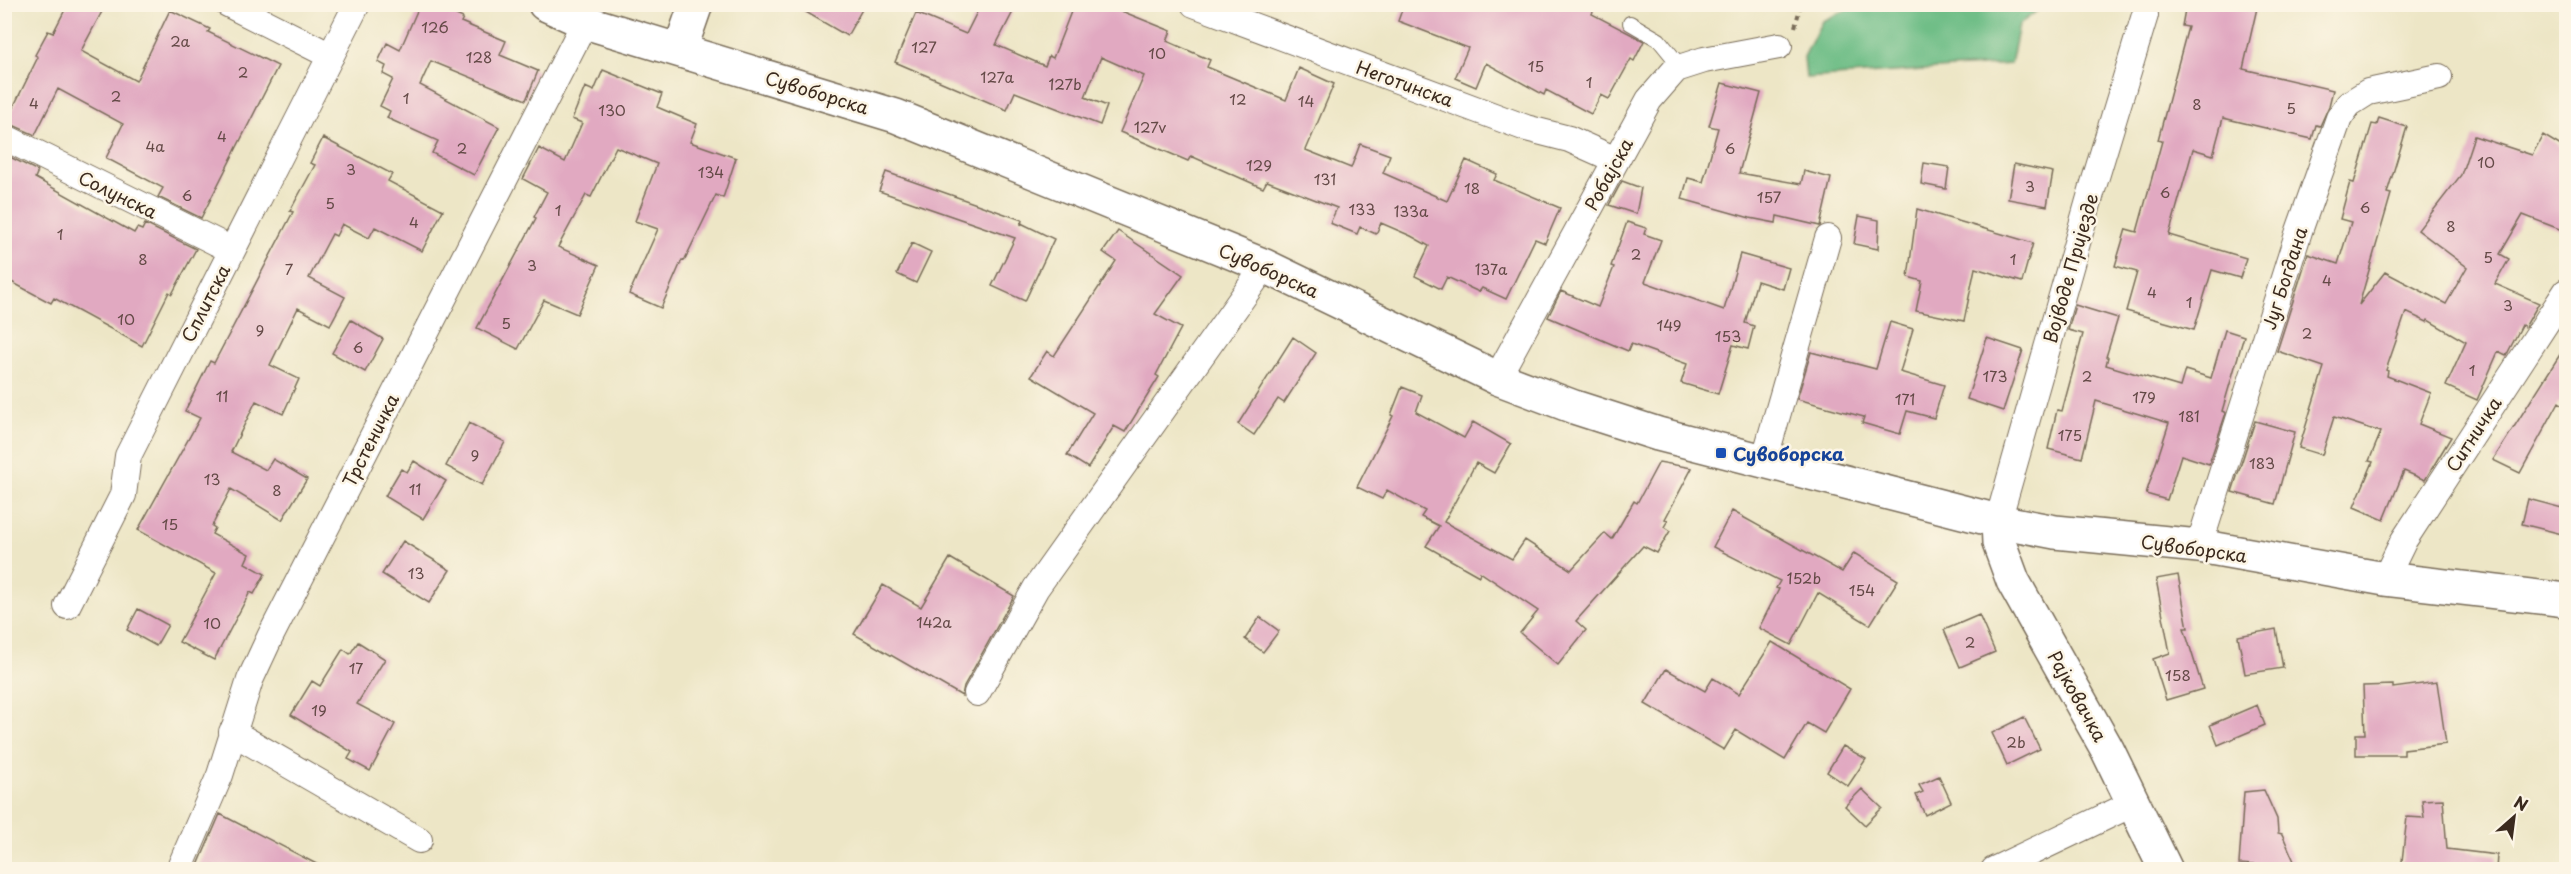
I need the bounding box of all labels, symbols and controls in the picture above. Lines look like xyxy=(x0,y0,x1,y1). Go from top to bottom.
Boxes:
house number: 126 xyxy=(421,15,449,38)
house number: 2a xyxy=(170,29,190,52)
house number: 127 xyxy=(911,35,937,58)
house number: 10 xyxy=(1148,41,1166,64)
house number: 128 xyxy=(466,45,492,68)
street label: Неготинска xyxy=(1353,53,1458,113)
house number: 15 xyxy=(1528,54,1544,77)
house number: 2 xyxy=(238,60,248,83)
street label: Сувоборска xyxy=(762,63,873,121)
house number: 127a xyxy=(980,65,1014,88)
house number: 1 xyxy=(1586,70,1592,93)
house number: 127b xyxy=(1048,72,1082,95)
house number: 2 xyxy=(111,84,121,107)
house number: 1 xyxy=(403,86,409,109)
house number: 12 xyxy=(1229,87,1247,110)
house number: 14 xyxy=(1298,89,1314,112)
house number: 4 xyxy=(29,91,39,114)
house number: 8 xyxy=(2192,92,2202,115)
house number: 5 xyxy=(2286,96,2296,119)
house number: 130 xyxy=(598,98,626,121)
house number: 127v xyxy=(1134,115,1167,138)
house number: 4 xyxy=(217,124,227,147)
street label: Робајска xyxy=(1577,132,1639,215)
house number: 4a xyxy=(145,134,165,157)
house number: 2 xyxy=(457,136,467,159)
house number: 6 xyxy=(1725,136,1735,159)
house number: 10 xyxy=(2477,150,2495,173)
house number: 129 xyxy=(1246,153,1272,176)
house number: 3 xyxy=(346,157,356,180)
house number: 134 xyxy=(698,160,724,183)
street label: Солунска xyxy=(74,163,163,225)
house number: 131 xyxy=(1314,167,1336,190)
house number: 3 xyxy=(2025,174,2035,197)
house number: 18 xyxy=(1464,176,1480,199)
house number: 6 xyxy=(2160,180,2170,203)
house number: 6 xyxy=(182,183,192,206)
house number: 157 xyxy=(1757,185,1782,208)
street label: Војводе Пријезде xyxy=(2036,190,2104,346)
house number: 5 xyxy=(325,191,335,214)
house number: 6 xyxy=(2360,195,2370,218)
house number: 133 xyxy=(1349,197,1375,220)
house number: 1 xyxy=(555,198,561,221)
house number: 133a xyxy=(1394,199,1429,222)
house number: 4 xyxy=(409,210,419,233)
house number: 8 xyxy=(2446,214,2456,237)
house number: 1 xyxy=(57,222,63,245)
street label: Југ Богдана xyxy=(2255,222,2314,333)
street label: Сувоборска xyxy=(1215,236,1324,304)
house number: 2 xyxy=(1631,242,1641,265)
house number: 5 xyxy=(2483,245,2493,268)
house number: 8 xyxy=(138,247,148,270)
house number: 1 xyxy=(2010,247,2016,270)
house number: 3 xyxy=(527,253,537,276)
house number: 7 xyxy=(285,257,294,280)
house number: 137a xyxy=(1475,257,1508,280)
street label: Сплитска xyxy=(174,259,236,347)
house number: 4 xyxy=(2322,268,2332,291)
house number: 4 xyxy=(2147,280,2157,303)
house number: 1 xyxy=(2186,290,2192,313)
house number: 3 xyxy=(2503,293,2513,316)
house number: 10 xyxy=(117,307,135,330)
house number: 5 xyxy=(501,311,511,334)
house number: 149 xyxy=(1656,313,1682,336)
house number: 9 xyxy=(256,318,264,341)
house number: 2 xyxy=(2302,321,2312,344)
house number: 153 xyxy=(1715,324,1741,347)
house number: 6 xyxy=(353,335,363,358)
house number: 1 xyxy=(2469,358,2475,381)
house number: 173 xyxy=(1983,364,2008,387)
house number: 2 xyxy=(2082,364,2092,387)
house number: 11 xyxy=(216,384,228,407)
house number: 179 xyxy=(2132,385,2156,408)
house number: 171 xyxy=(1895,387,1915,410)
street label: Трстеничка xyxy=(335,388,405,491)
street label: Ситничка xyxy=(2439,391,2508,477)
house number: 181 xyxy=(2178,404,2200,427)
house number: 175 xyxy=(2058,423,2082,446)
place label: Сувоборска xyxy=(1733,440,1844,467)
house number: 9 xyxy=(471,443,479,466)
marker: Сувоборска xyxy=(1714,446,1728,460)
house number: 183 xyxy=(2249,451,2275,474)
house number: 13 xyxy=(204,467,220,490)
house number: 11 xyxy=(409,477,421,500)
house number: 8 xyxy=(272,478,282,501)
house number: 15 xyxy=(162,512,178,535)
street label: Сувоборска xyxy=(2139,527,2250,569)
house number: 13 xyxy=(408,561,424,584)
house number: 152b xyxy=(1787,566,1821,589)
house number: 154 xyxy=(1849,578,1875,601)
house number: 142a xyxy=(916,610,952,633)
house number: 10 xyxy=(203,611,221,634)
house number: 2 xyxy=(1965,630,1975,653)
street label: Рајковачка xyxy=(2042,646,2114,747)
house number: 17 xyxy=(349,656,363,679)
house number: 158 xyxy=(2165,663,2191,686)
house number: 19 xyxy=(311,698,327,721)
house number: 2b xyxy=(2006,730,2026,753)
north arrow xyxy=(2484,787,2544,847)
text: N xyxy=(2510,789,2533,816)

